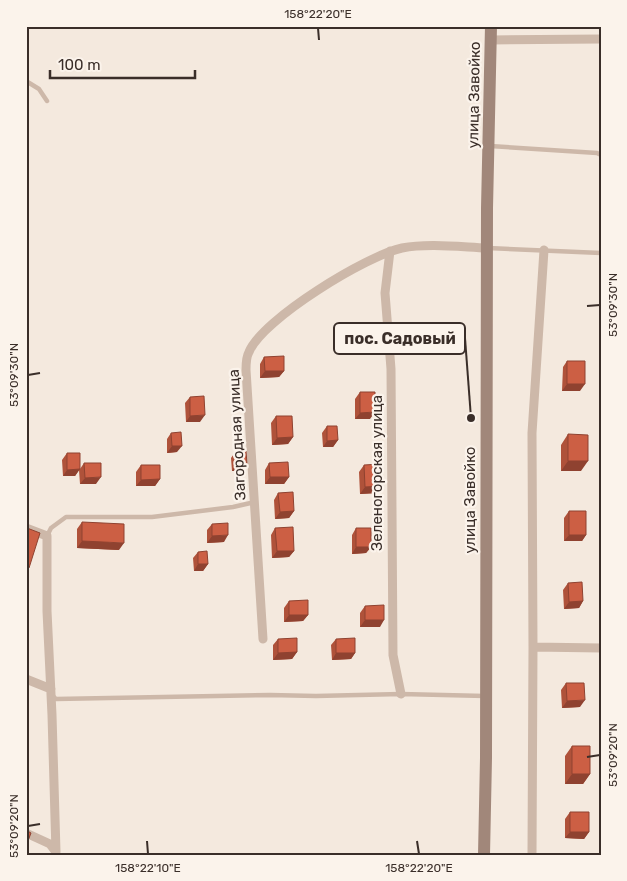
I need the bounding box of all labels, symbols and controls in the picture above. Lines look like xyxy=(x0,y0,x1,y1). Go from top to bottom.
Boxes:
text: 158°22'20"E xyxy=(284,7,352,21)
street label: улица Завойко xyxy=(464,41,484,149)
scale bar xyxy=(50,48,195,80)
text: 100 m xyxy=(58,56,100,74)
text: 53°09'30"N xyxy=(606,273,620,337)
callout: пос. Садовый xyxy=(334,323,465,354)
text: пос. Садовый xyxy=(344,329,456,348)
text: 53°09'30"N xyxy=(7,343,21,407)
street label: Загородная улица xyxy=(225,369,249,501)
street label: Зеленогорская улица xyxy=(368,395,386,551)
street label: улица Завойко xyxy=(461,447,479,553)
text: 53°09'20"N xyxy=(606,723,620,787)
text: 53°09'20"N xyxy=(7,794,21,858)
text: 158°22'10"E xyxy=(115,861,181,875)
text: 158°22'20"E xyxy=(385,861,453,875)

